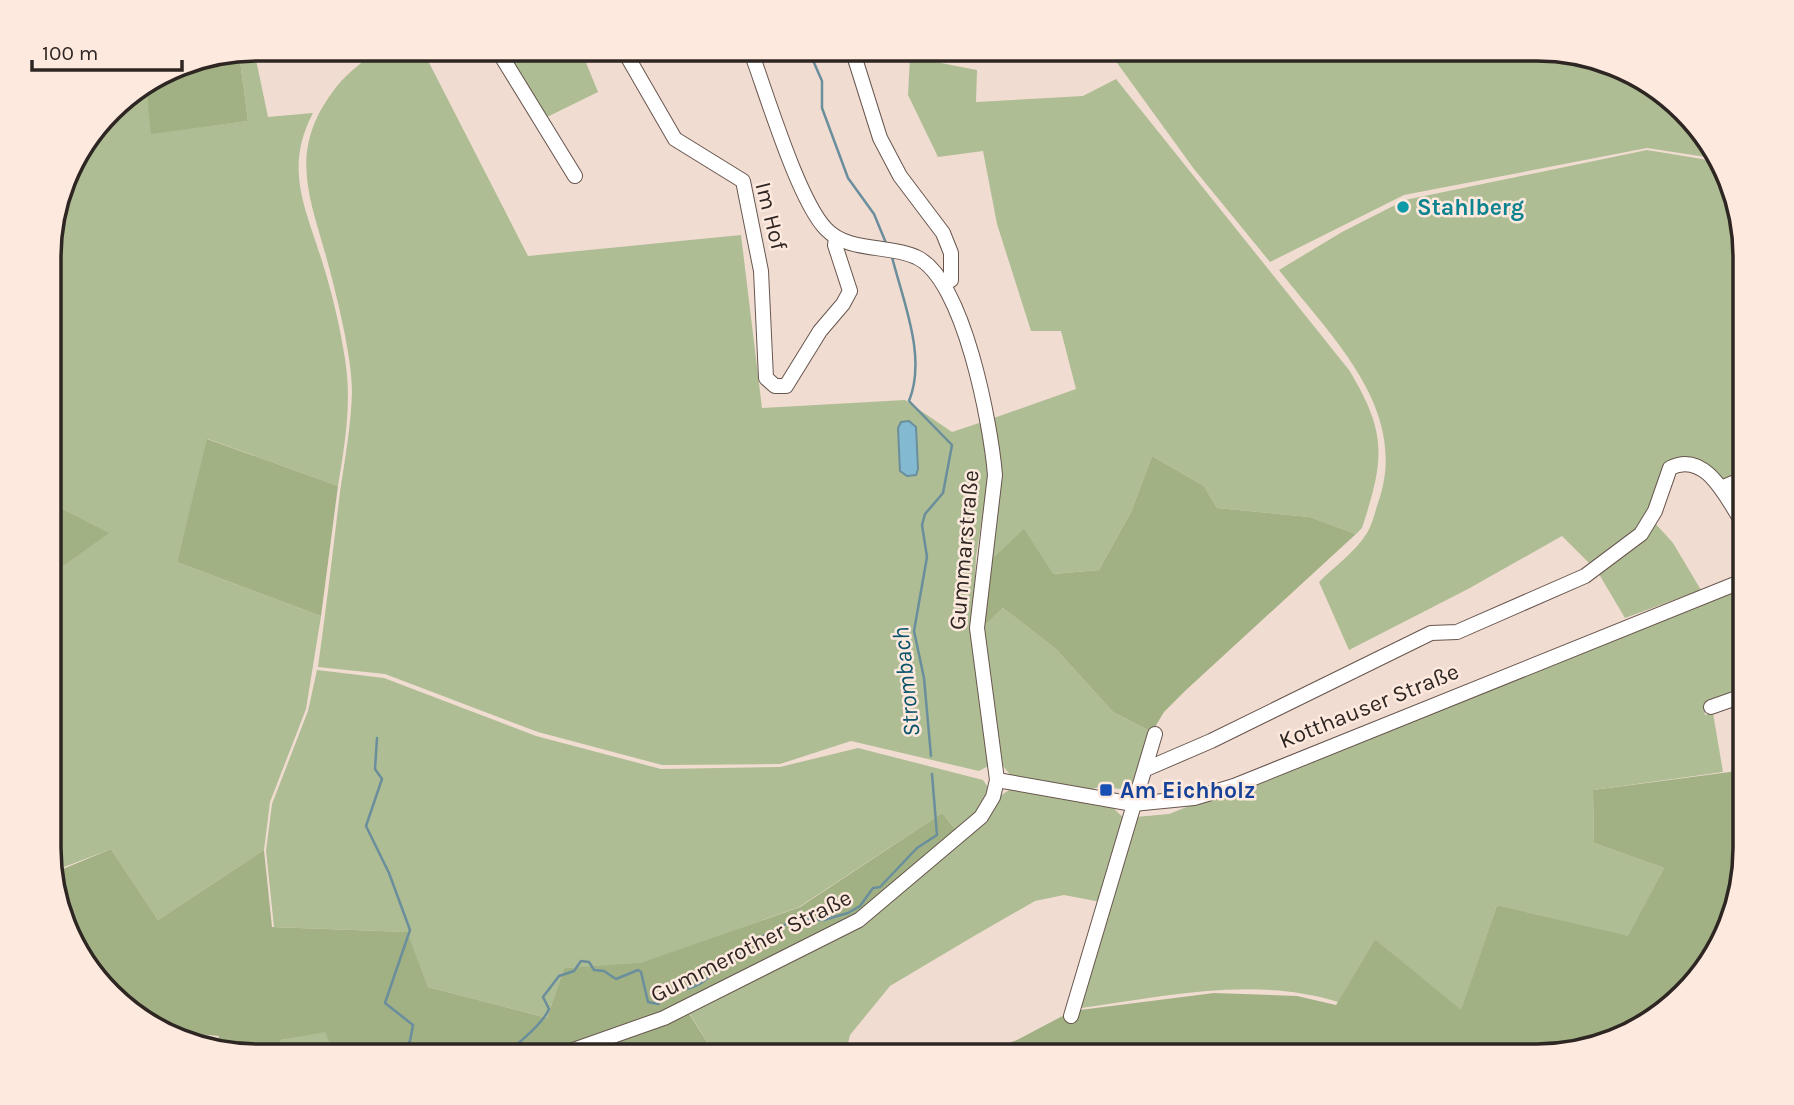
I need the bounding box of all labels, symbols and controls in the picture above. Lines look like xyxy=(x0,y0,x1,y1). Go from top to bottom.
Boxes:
scale bar xyxy=(32,28,182,72)
text: 100 m xyxy=(42,41,99,65)
street label: Im Hof xyxy=(750,179,793,253)
place label: Stahlberg xyxy=(1417,194,1524,221)
marker: Stahlberg xyxy=(1395,199,1411,215)
street label: Gummarstraße xyxy=(944,469,984,631)
water label: Strombach xyxy=(886,626,926,738)
street label: Kotthauser Straße xyxy=(1275,658,1463,754)
place label: Am Eichholz xyxy=(1120,777,1255,804)
marker: Am Eichholz xyxy=(1098,782,1114,798)
street label: Gummerother Straße xyxy=(646,884,856,1008)

